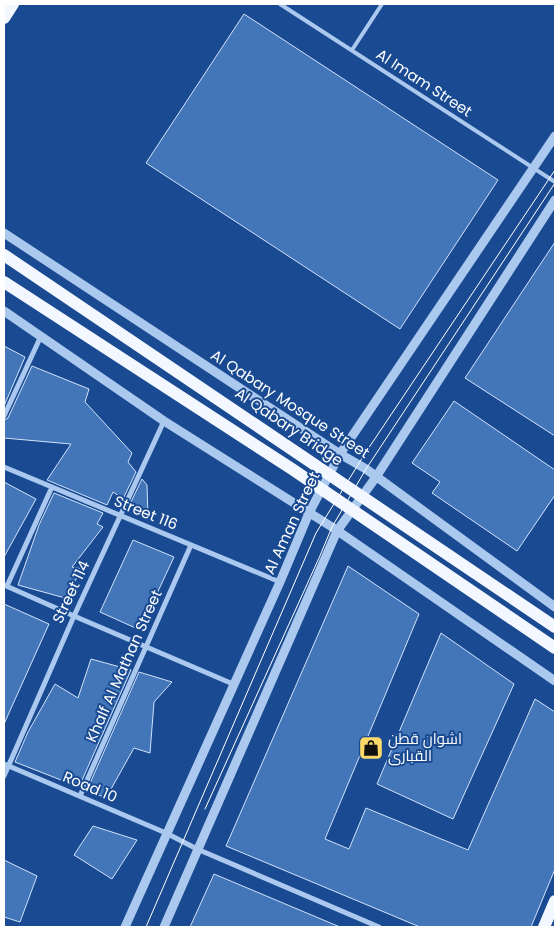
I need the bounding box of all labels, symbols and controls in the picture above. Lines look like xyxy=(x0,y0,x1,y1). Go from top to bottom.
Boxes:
street label: Al Imam Street xyxy=(372,44,476,121)
street label: Al Qabary Mosque Street xyxy=(207,344,374,463)
street label: Al Qabary Bridge xyxy=(231,383,347,471)
street label: Al Aman Street xyxy=(259,468,325,578)
street label: Street 116 xyxy=(111,490,181,535)
street label: Street 114 xyxy=(47,557,94,627)
street label: Khalf Al Mathan Street xyxy=(80,586,167,745)
place label: اشوان قطن القبارى xyxy=(388,728,462,766)
shop icon: اشوان قطن القبارى xyxy=(358,735,384,761)
street label: Road 10 xyxy=(60,766,121,807)

